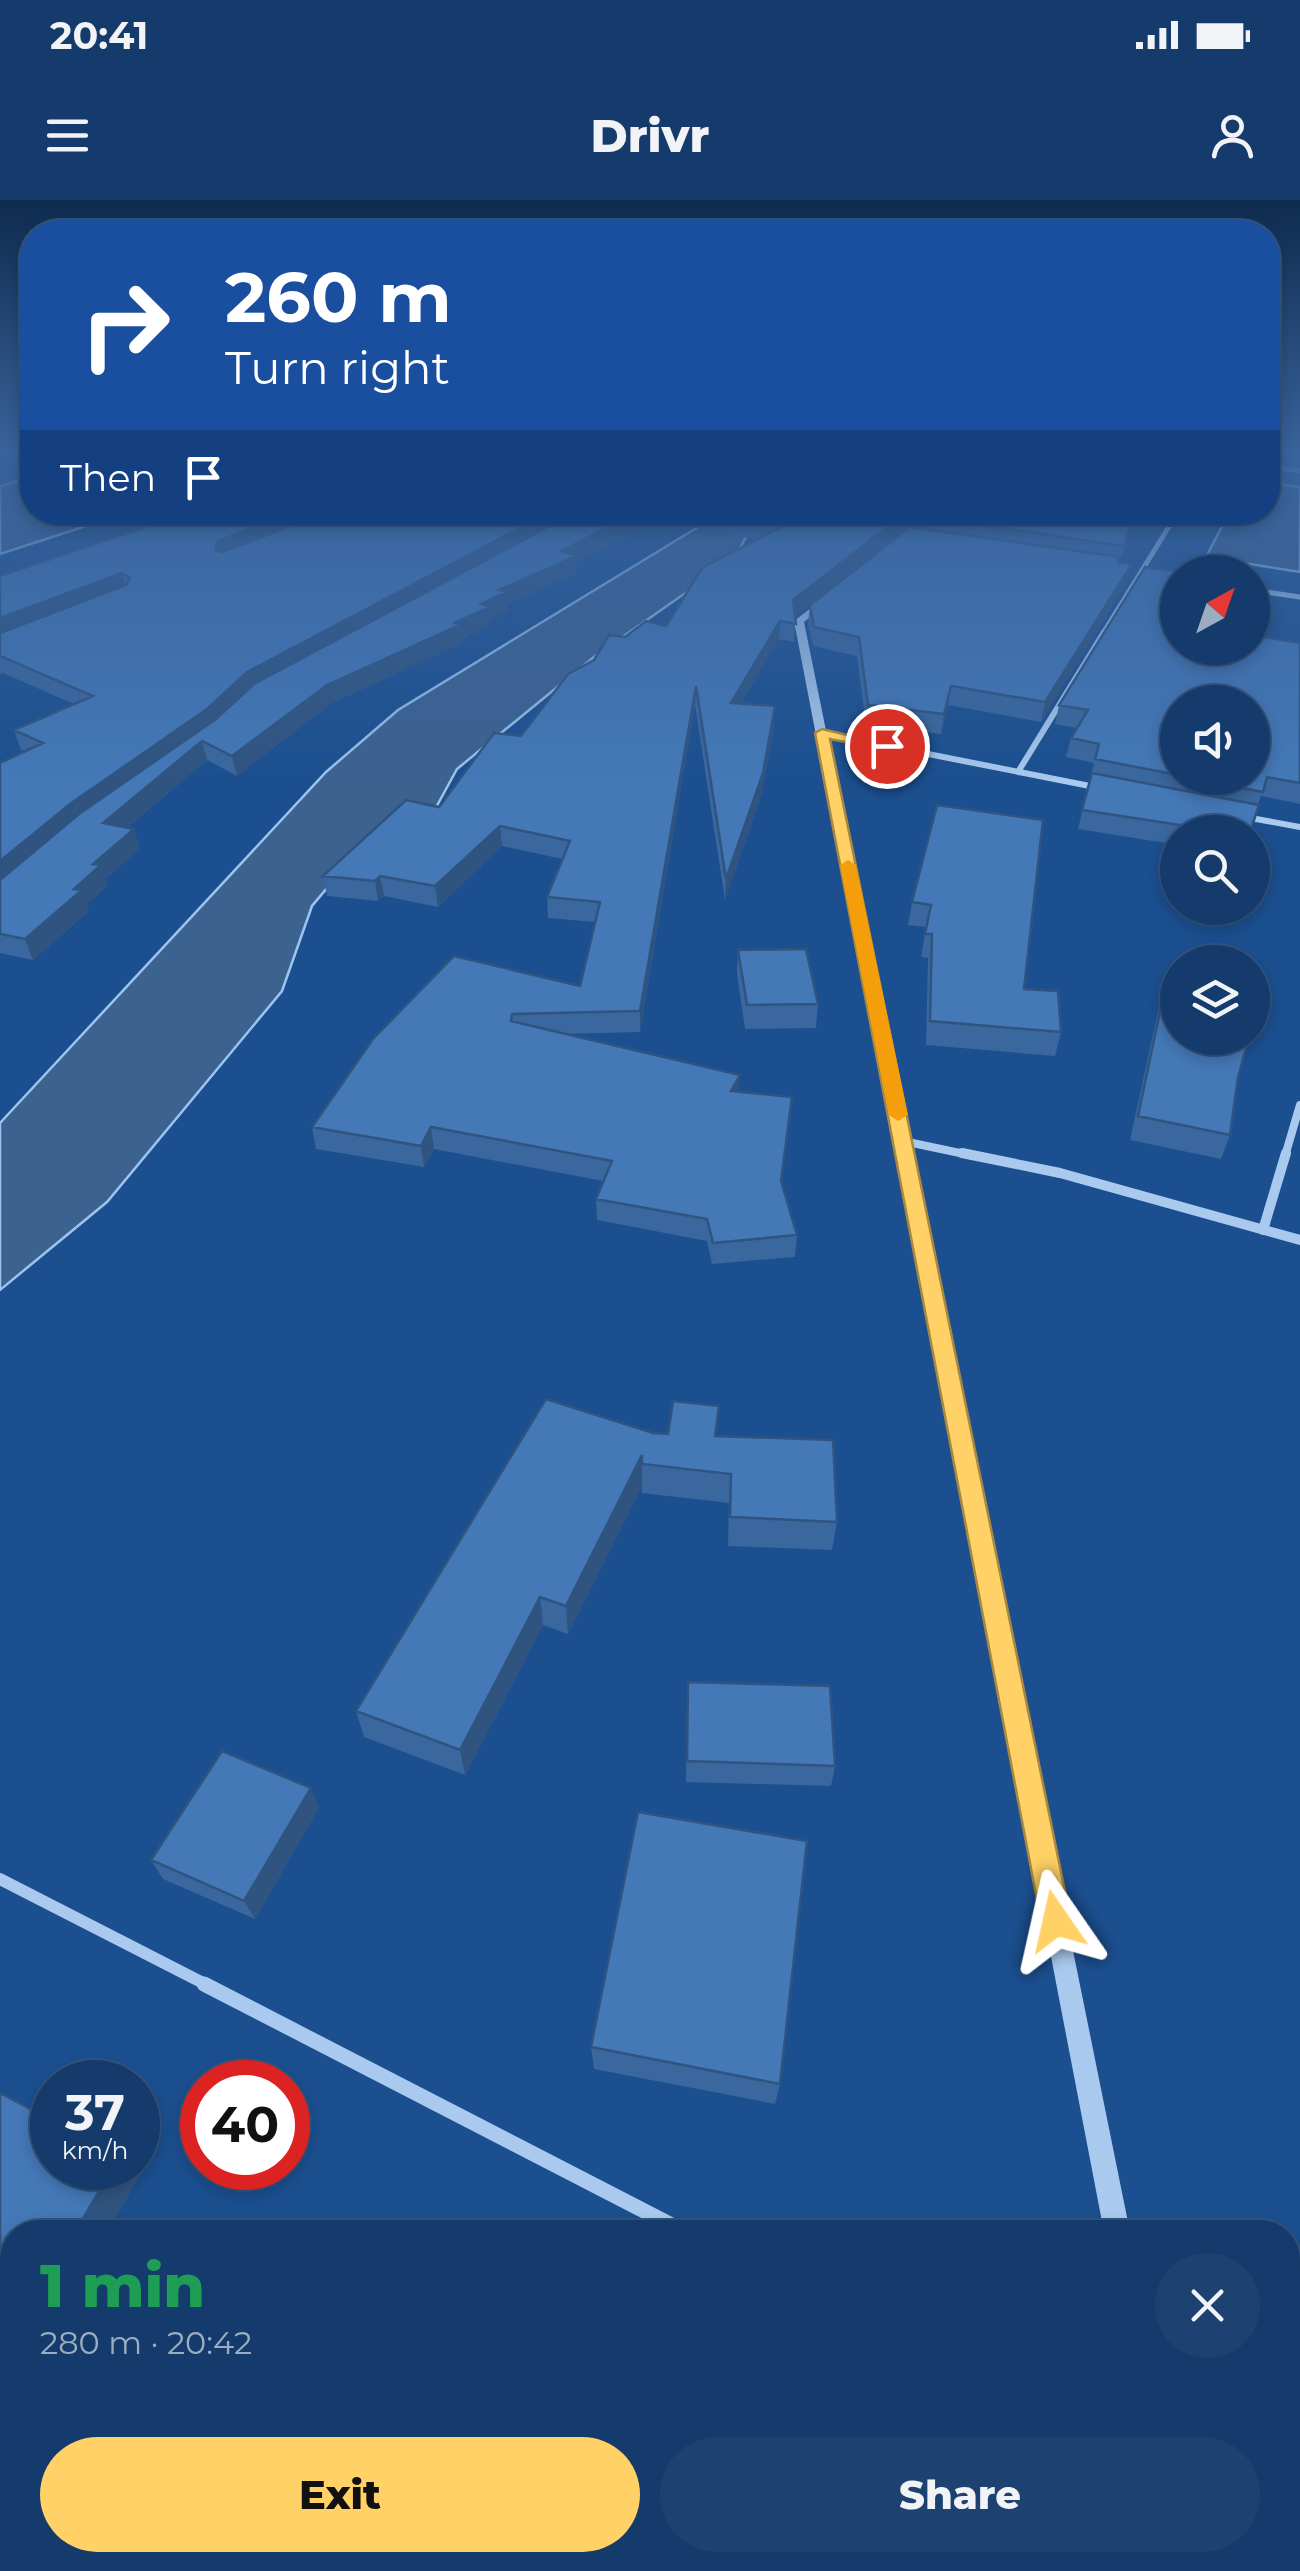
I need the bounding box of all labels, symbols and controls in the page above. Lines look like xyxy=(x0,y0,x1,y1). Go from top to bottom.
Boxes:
text: 20:41 xyxy=(50,12,148,59)
icon: menu xyxy=(40,108,95,163)
text: Drivr xyxy=(591,108,709,163)
icon: person xyxy=(1205,108,1260,163)
text: 260 m xyxy=(225,254,452,340)
icon: right xyxy=(60,260,190,390)
text: Turn right xyxy=(225,340,450,395)
icon: arrive xyxy=(176,450,231,505)
text: Then xyxy=(60,454,156,501)
north arrow xyxy=(1160,555,1270,665)
map controls xyxy=(1160,555,1270,1055)
button: sound xyxy=(1160,685,1270,795)
pin xyxy=(845,704,930,789)
icon: arrive xyxy=(860,719,915,774)
button: search xyxy=(1160,815,1270,925)
button: layers xyxy=(1160,945,1270,1055)
position arrow xyxy=(1004,1869,1108,1973)
speed limit sign: 40 xyxy=(180,2060,310,2190)
text: 37 xyxy=(65,2082,125,2143)
text: km/h xyxy=(62,2135,128,2165)
text: 1 min xyxy=(40,2249,205,2322)
button: close xyxy=(1155,2253,1260,2358)
text: 280 m · 20:42 xyxy=(40,2323,252,2362)
button: Exit xyxy=(40,2437,640,2552)
button: Share xyxy=(660,2437,1260,2552)

